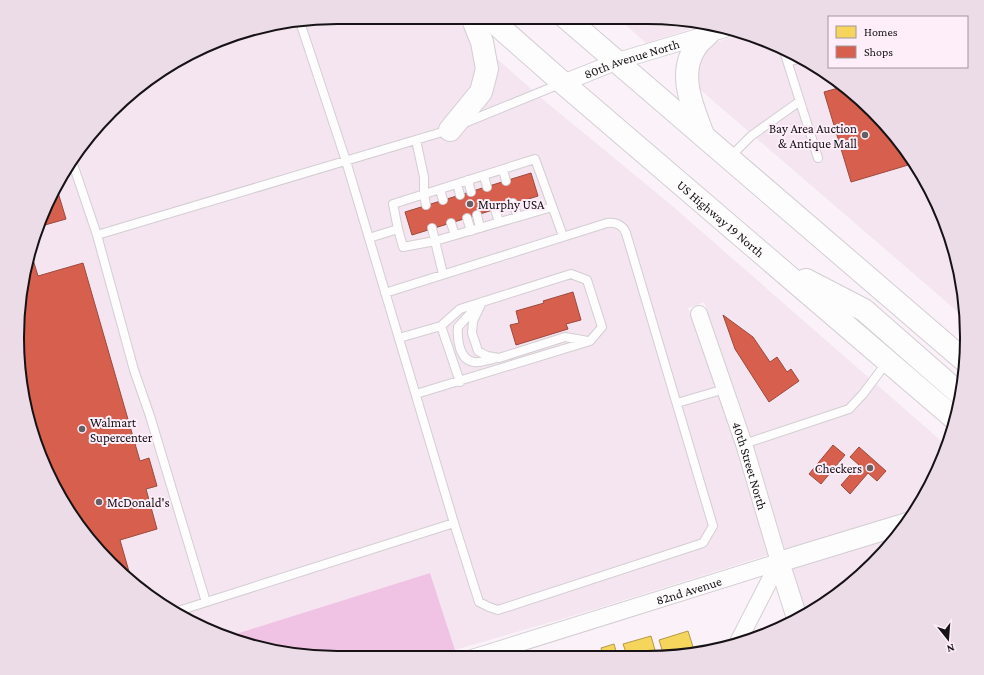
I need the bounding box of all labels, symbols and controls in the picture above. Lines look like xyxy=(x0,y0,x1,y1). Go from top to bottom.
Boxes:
legend xyxy=(828,16,968,68)
text: Homes xyxy=(864,25,898,39)
street label: 80th Avenue North xyxy=(582,36,681,81)
text: Shops xyxy=(864,45,893,59)
place label: Bay Area Auction & Antique Mall xyxy=(769,121,858,151)
marker: Bay Area Auction & Antique Mall xyxy=(860,130,870,140)
street label: US Highway 19 North xyxy=(674,177,768,260)
place label: Murphy USA xyxy=(478,197,545,212)
marker: Murphy USA xyxy=(465,199,475,209)
place label: Walmart Supercenter xyxy=(90,415,153,445)
street label: 40th Street North xyxy=(729,420,771,512)
marker: Walmart Supercenter xyxy=(77,424,87,434)
place label: Checkers xyxy=(815,461,862,476)
marker: Checkers xyxy=(865,463,875,473)
place label: McDonald's xyxy=(107,495,170,510)
marker: McDonald's xyxy=(94,497,104,507)
street label: 82nd Avenue xyxy=(654,573,723,608)
north arrow xyxy=(928,619,968,659)
text: N xyxy=(945,642,956,656)

